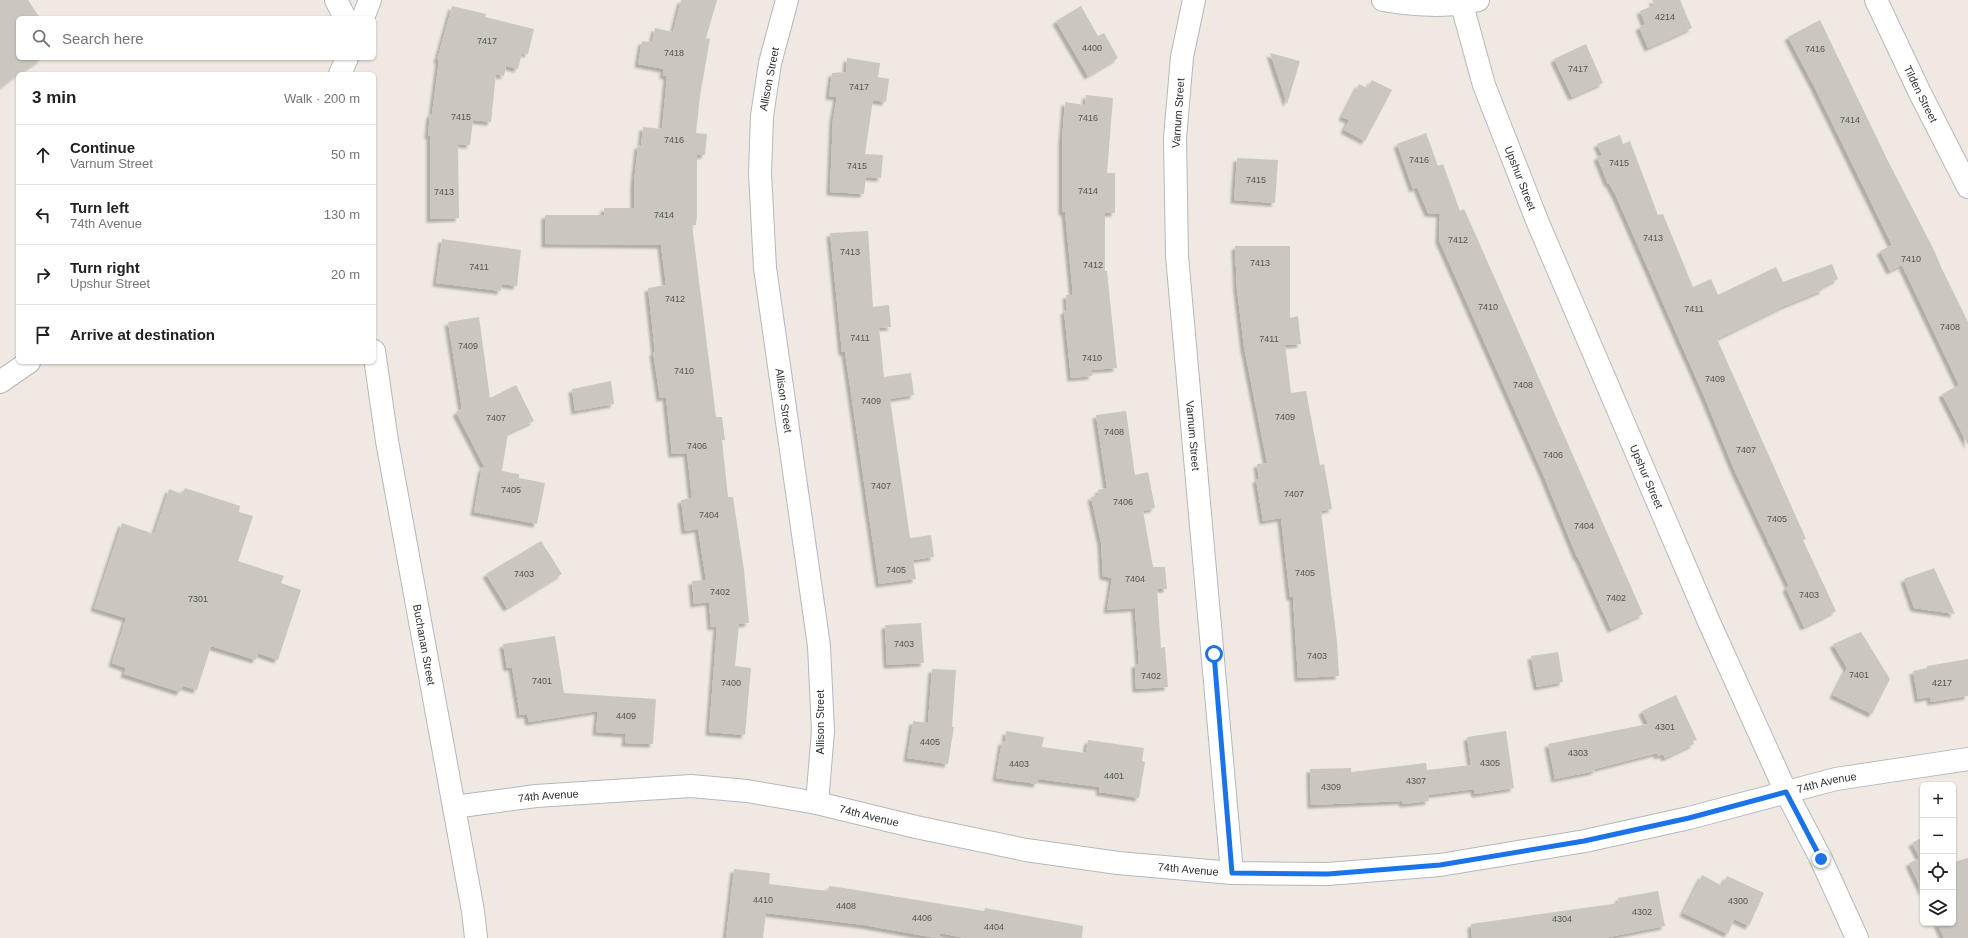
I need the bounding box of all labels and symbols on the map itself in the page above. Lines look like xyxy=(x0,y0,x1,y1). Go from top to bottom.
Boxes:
house number: 4214 xyxy=(1655,12,1675,22)
house number: 7417 xyxy=(477,36,497,46)
house number: 4400 xyxy=(1082,43,1102,53)
house number: 7416 xyxy=(1805,44,1825,54)
street label: Allison Street xyxy=(757,46,781,112)
house number: 7418 xyxy=(664,48,684,58)
street label: Tilden Street xyxy=(1902,63,1940,124)
house number: 7417 xyxy=(1568,64,1588,74)
street label: Varnum Street xyxy=(1170,78,1186,148)
house number: 7417 xyxy=(849,82,869,92)
house number: 7415 xyxy=(451,112,471,122)
house number: 7416 xyxy=(1078,113,1098,123)
house number: 7414 xyxy=(1840,115,1860,125)
house number: 7416 xyxy=(664,135,684,145)
street label: Upshur Street xyxy=(1502,144,1538,212)
house number: 7416 xyxy=(1409,155,1429,165)
house number: 7415 xyxy=(1609,158,1629,168)
house number: 7415 xyxy=(847,161,867,171)
house number: 7415 xyxy=(1246,175,1266,185)
house number: 7414 xyxy=(1078,186,1098,196)
house number: 7413 xyxy=(434,187,454,197)
house number: 7414 xyxy=(654,210,674,220)
house number: 7413 xyxy=(1643,233,1663,243)
house number: 7412 xyxy=(1448,235,1468,245)
house number: 7413 xyxy=(840,247,860,257)
house number: 7410 xyxy=(1901,254,1921,264)
house number: 7413 xyxy=(1250,258,1270,268)
house number: 7412 xyxy=(1083,260,1103,270)
house number: 7411 xyxy=(469,262,489,272)
house number: 7412 xyxy=(665,294,685,304)
house number: 7410 xyxy=(1478,302,1498,312)
house number: 7411 xyxy=(1684,304,1704,314)
house number: 7408 xyxy=(1940,322,1960,332)
house number: 7411 xyxy=(850,333,870,343)
house number: 7411 xyxy=(1259,334,1279,344)
house number: 7409 xyxy=(458,341,478,351)
house number: 7410 xyxy=(1082,353,1102,363)
house number: 7410 xyxy=(674,366,694,376)
street label: Allison Street xyxy=(773,368,794,434)
house number: 7409 xyxy=(1705,374,1725,384)
house number: 7408 xyxy=(1513,380,1533,390)
house number: 7409 xyxy=(861,396,881,406)
street label: Varnum Street xyxy=(1184,400,1202,471)
house number: 7409 xyxy=(1275,412,1295,422)
house number: 7407 xyxy=(486,413,506,423)
house number: 7408 xyxy=(1104,427,1124,437)
house number: 7406 xyxy=(687,441,707,451)
street label: Upshur Street xyxy=(1628,443,1666,510)
house number: 7407 xyxy=(1736,445,1756,455)
house number: 7406 xyxy=(1543,450,1563,460)
house number: 7407 xyxy=(871,481,891,491)
house number: 7405 xyxy=(501,485,521,495)
house number: 7407 xyxy=(1284,489,1304,499)
house number: 7406 xyxy=(1113,497,1133,507)
house number: 7404 xyxy=(699,510,719,520)
house number: 7405 xyxy=(1767,514,1787,524)
house number: 7404 xyxy=(1574,521,1594,531)
house number: 7405 xyxy=(886,565,906,575)
house number: 7405 xyxy=(1295,568,1315,578)
house number: 7403 xyxy=(514,569,534,579)
house number: 7404 xyxy=(1125,574,1145,584)
house number: 7402 xyxy=(710,587,730,597)
house number: 7403 xyxy=(1799,590,1819,600)
house number: 7402 xyxy=(1606,593,1626,603)
house number: 7301 xyxy=(188,594,208,604)
street label: Buchanan Street xyxy=(411,603,438,686)
house number: 7403 xyxy=(894,639,914,649)
route start xyxy=(1205,645,1223,663)
house number: 7403 xyxy=(1307,651,1327,661)
house number: 7401 xyxy=(1849,670,1869,680)
house number: 7402 xyxy=(1141,671,1161,681)
house number: 7401 xyxy=(532,676,552,686)
house number: 7400 xyxy=(721,678,741,688)
house number: 4217 xyxy=(1932,678,1952,688)
street label: Allison Street xyxy=(814,690,826,754)
house number: 4409 xyxy=(616,711,636,721)
house number: 4301 xyxy=(1655,722,1675,732)
house number: 4405 xyxy=(920,737,940,747)
house number: 4303 xyxy=(1568,748,1588,758)
house number: 4305 xyxy=(1480,758,1500,768)
house number: 4403 xyxy=(1009,759,1029,769)
street label: 74th Avenue xyxy=(1795,770,1857,795)
house number: 4401 xyxy=(1104,771,1124,781)
house number: 4307 xyxy=(1406,776,1426,786)
house number: 4309 xyxy=(1321,782,1341,792)
street label: 74th Avenue xyxy=(517,787,579,804)
street label: 74th Avenue xyxy=(838,803,900,829)
route end xyxy=(1812,850,1830,868)
street label: 74th Avenue xyxy=(1157,861,1219,878)
house number: 4410 xyxy=(753,895,773,905)
house number: 4300 xyxy=(1728,896,1748,906)
house number: 4408 xyxy=(836,901,856,911)
house number: 4302 xyxy=(1632,907,1652,917)
house number: 4406 xyxy=(912,913,932,923)
house number: 4304 xyxy=(1552,914,1572,924)
house number: 4404 xyxy=(984,922,1004,932)

